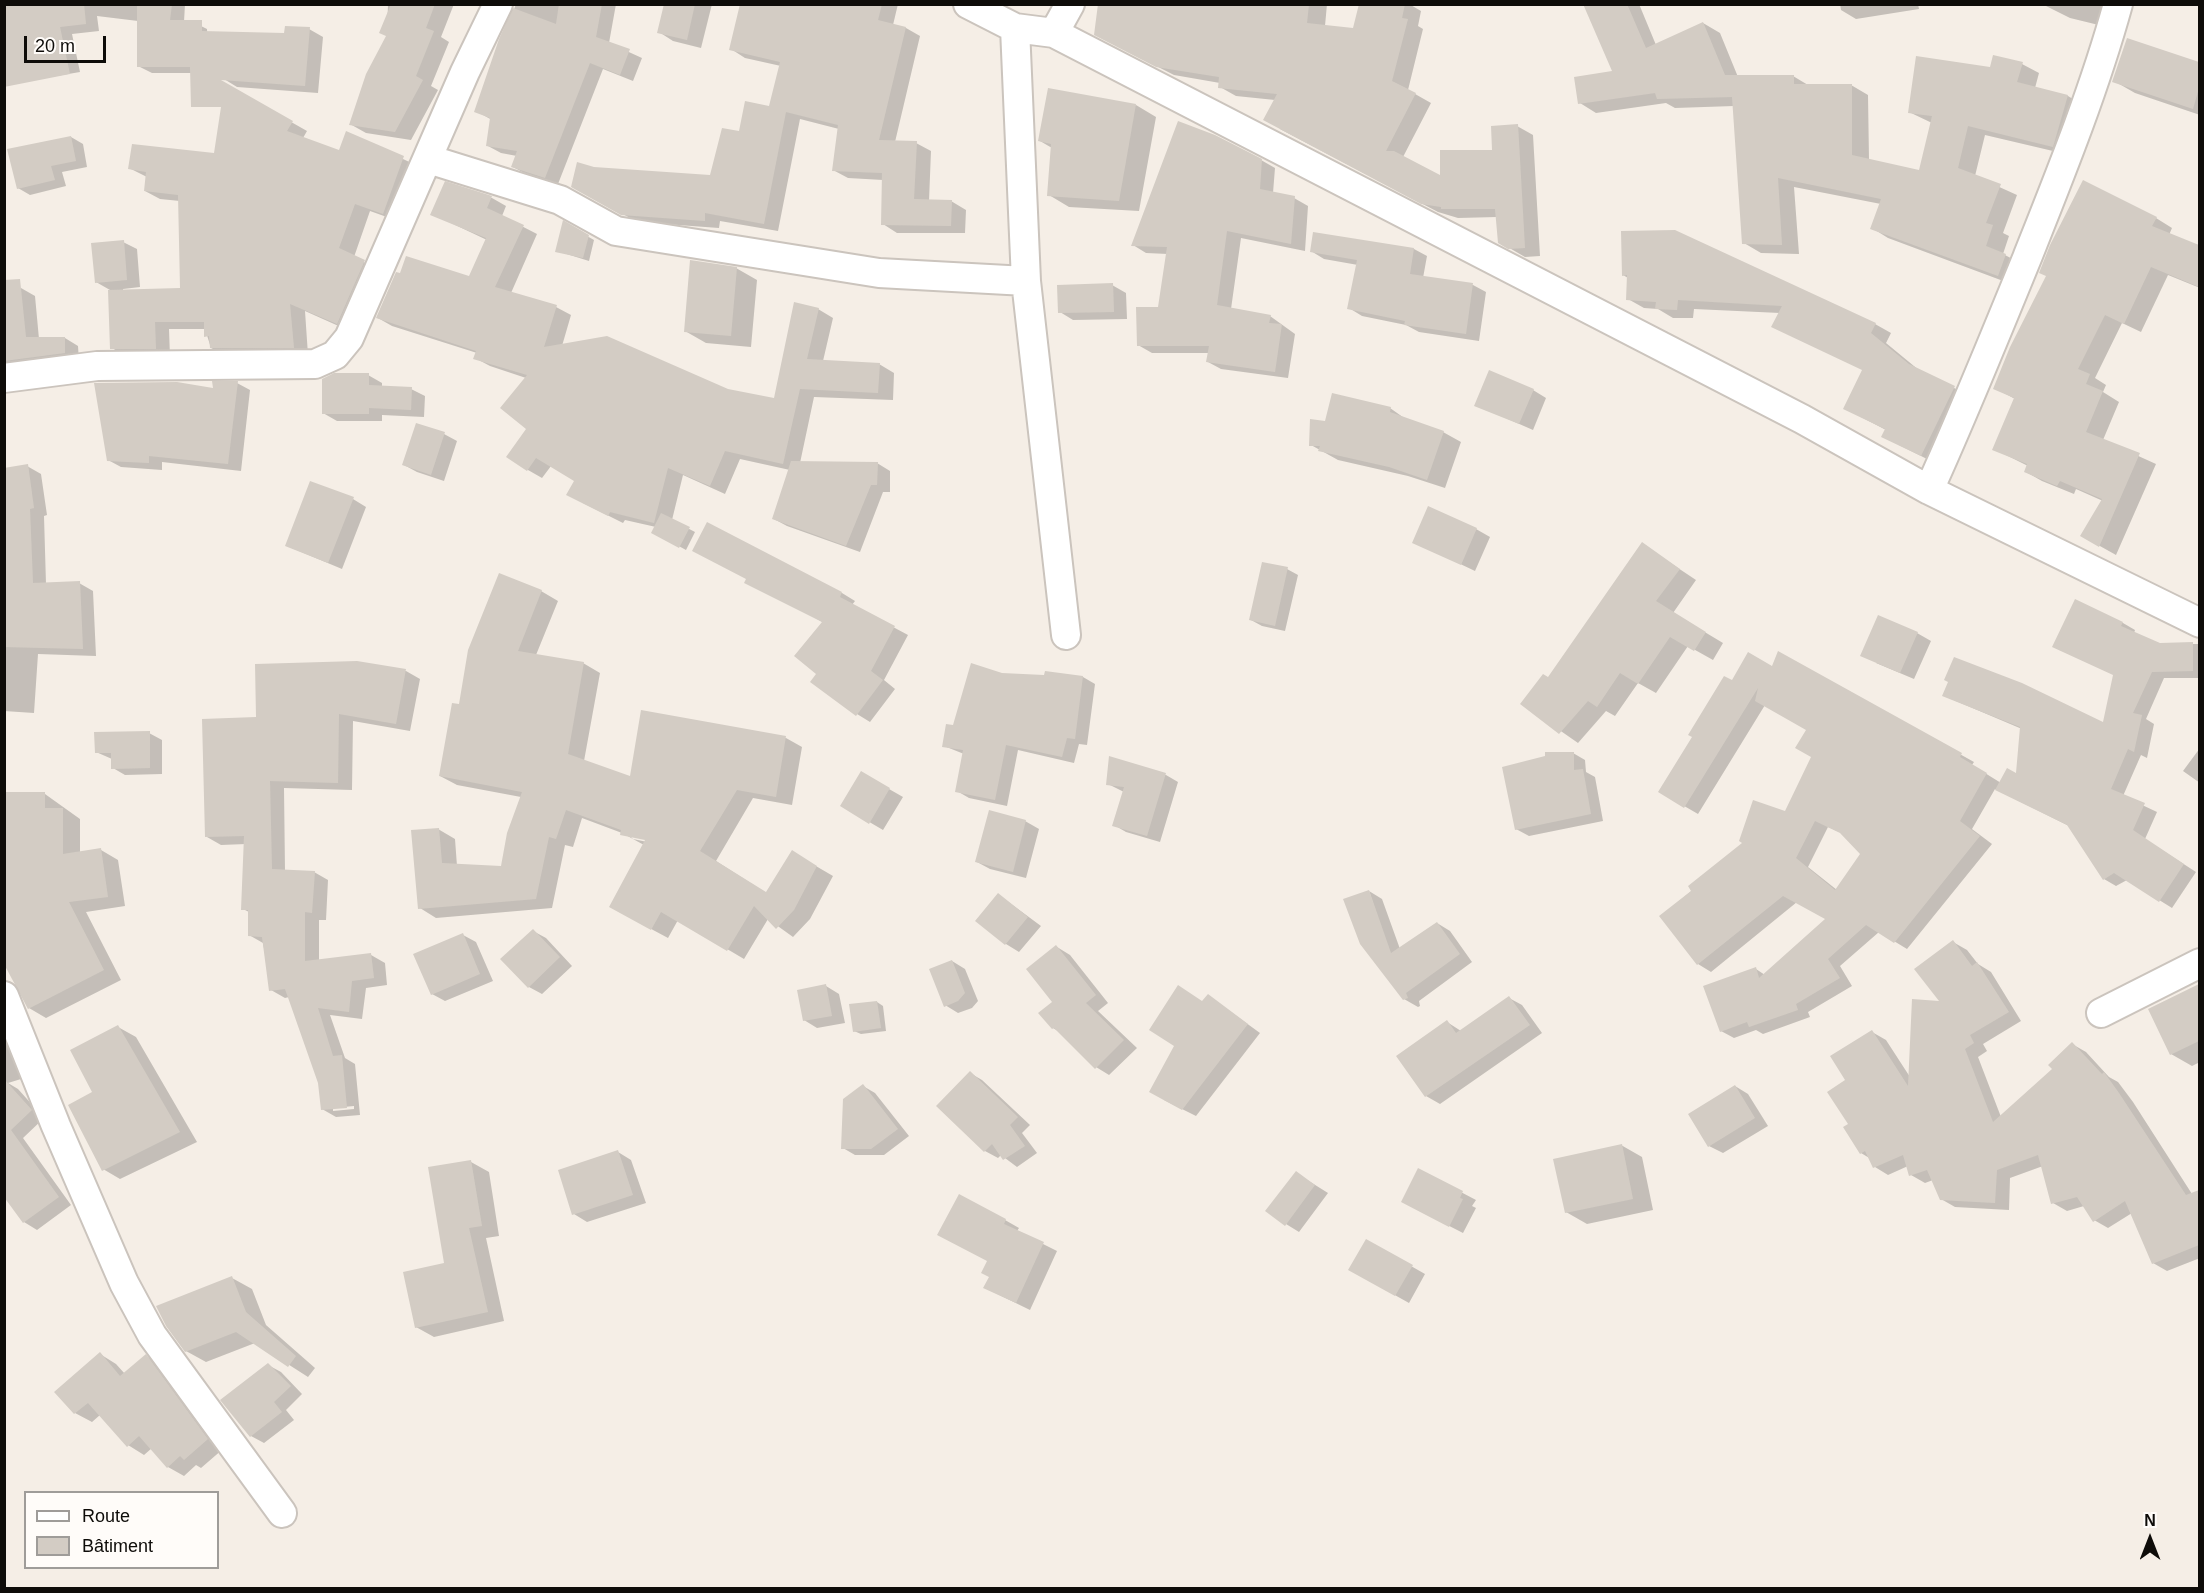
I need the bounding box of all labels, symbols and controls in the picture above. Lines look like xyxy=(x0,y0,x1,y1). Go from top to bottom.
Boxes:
scale bar xyxy=(27,24,110,62)
text: 20 m xyxy=(35,36,75,56)
legend xyxy=(24,1491,219,1569)
text: Route xyxy=(82,1506,130,1526)
north arrow xyxy=(2120,1509,2180,1569)
text: N xyxy=(2144,1512,2156,1529)
text: Bâtiment xyxy=(82,1536,153,1556)

